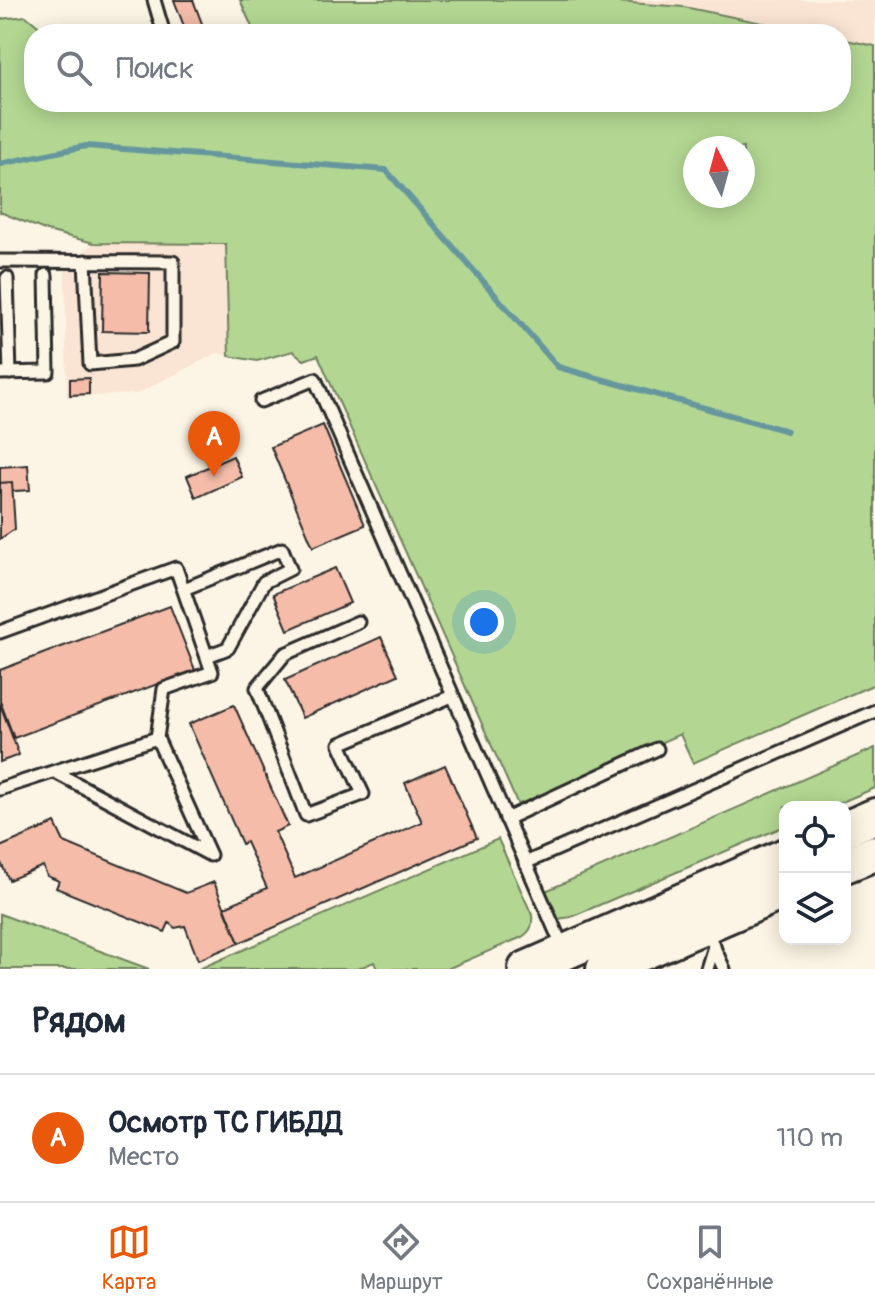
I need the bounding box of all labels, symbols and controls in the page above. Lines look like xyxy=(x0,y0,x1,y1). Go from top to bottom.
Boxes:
search box xyxy=(24,24,851,112)
icon: search xyxy=(52,46,96,90)
text: Поиск xyxy=(116,50,194,87)
north arrow xyxy=(683,136,755,208)
pin: A xyxy=(188,411,240,477)
your location xyxy=(464,602,504,642)
map controls xyxy=(779,801,851,945)
button: locate xyxy=(779,801,851,873)
button: layers xyxy=(779,873,851,945)
text: Рядом xyxy=(32,1000,126,1043)
text: Осмотр ТС ГИБДД xyxy=(108,1104,342,1141)
text: A xyxy=(50,1122,66,1154)
text: 110 m xyxy=(776,1122,843,1154)
text: Место xyxy=(108,1141,179,1173)
tab: Карта xyxy=(102,1220,156,1296)
tab: Маршрут xyxy=(360,1220,443,1296)
tab: Сохранённые xyxy=(646,1220,773,1296)

